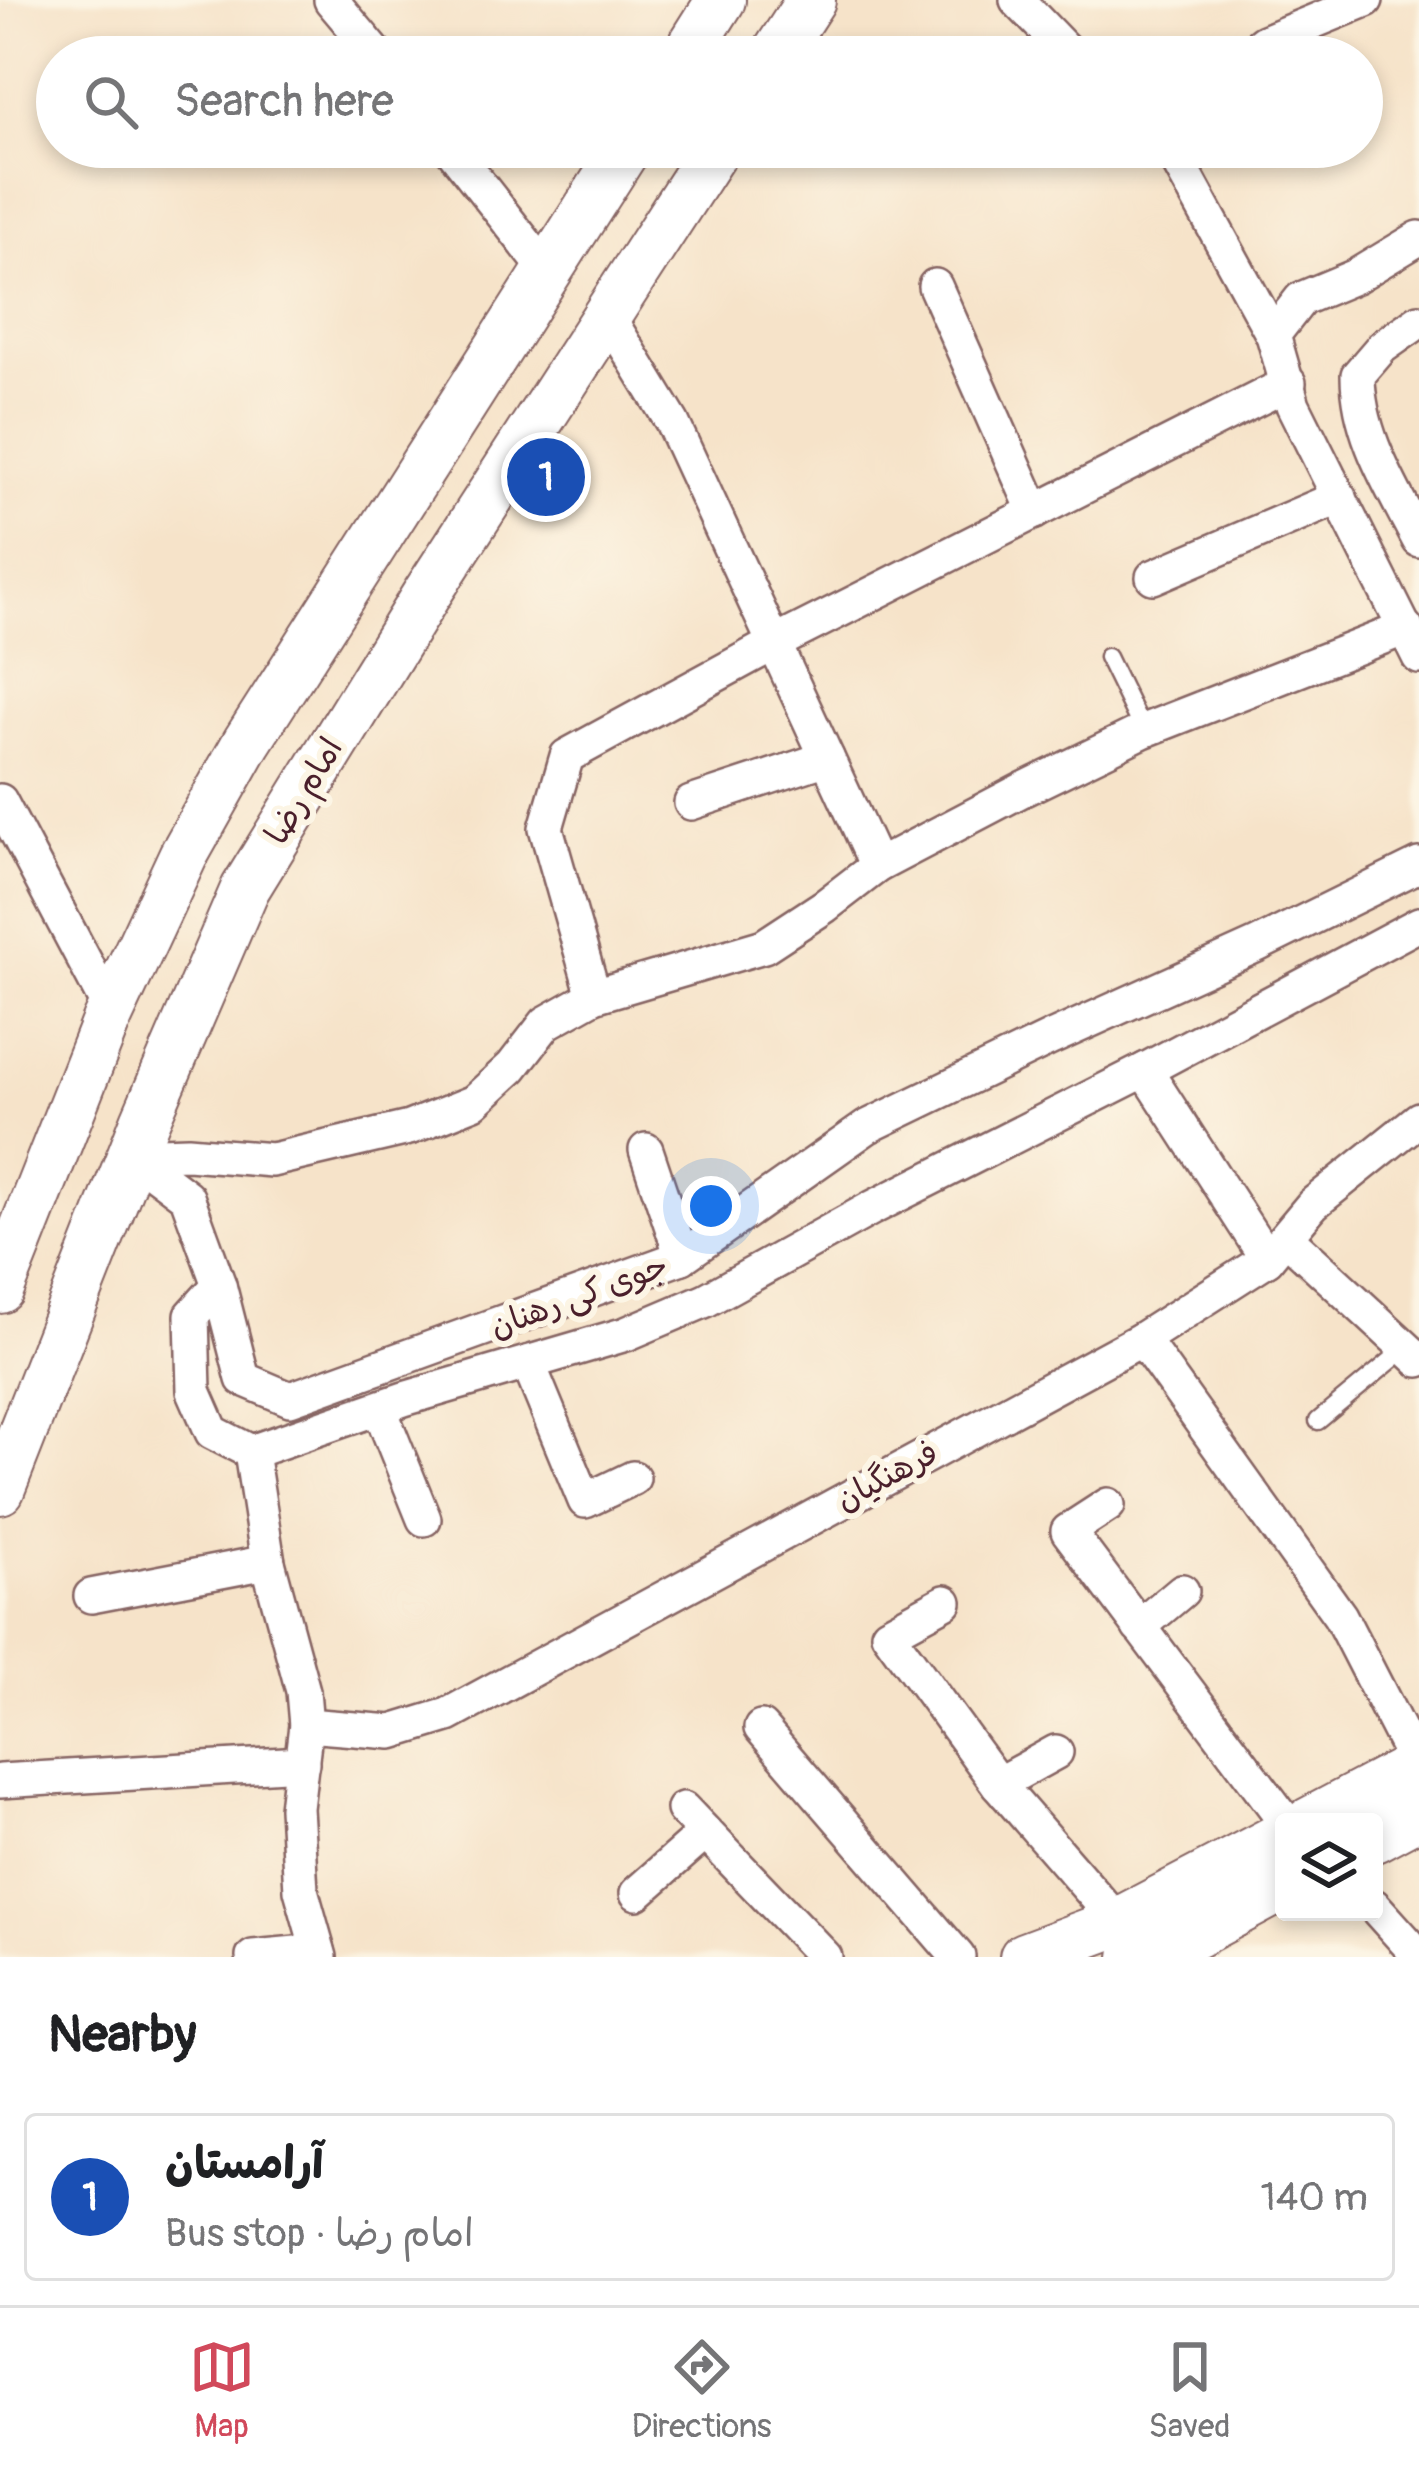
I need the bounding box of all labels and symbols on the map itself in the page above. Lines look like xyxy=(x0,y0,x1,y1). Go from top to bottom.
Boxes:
pin: 1 xyxy=(507,432,585,522)
street label: امام رضا xyxy=(256,730,355,854)
your location xyxy=(681,1176,741,1236)
street label: جوی کی رهنان xyxy=(484,1245,674,1347)
street label: فرهنگیان xyxy=(829,1432,945,1520)

